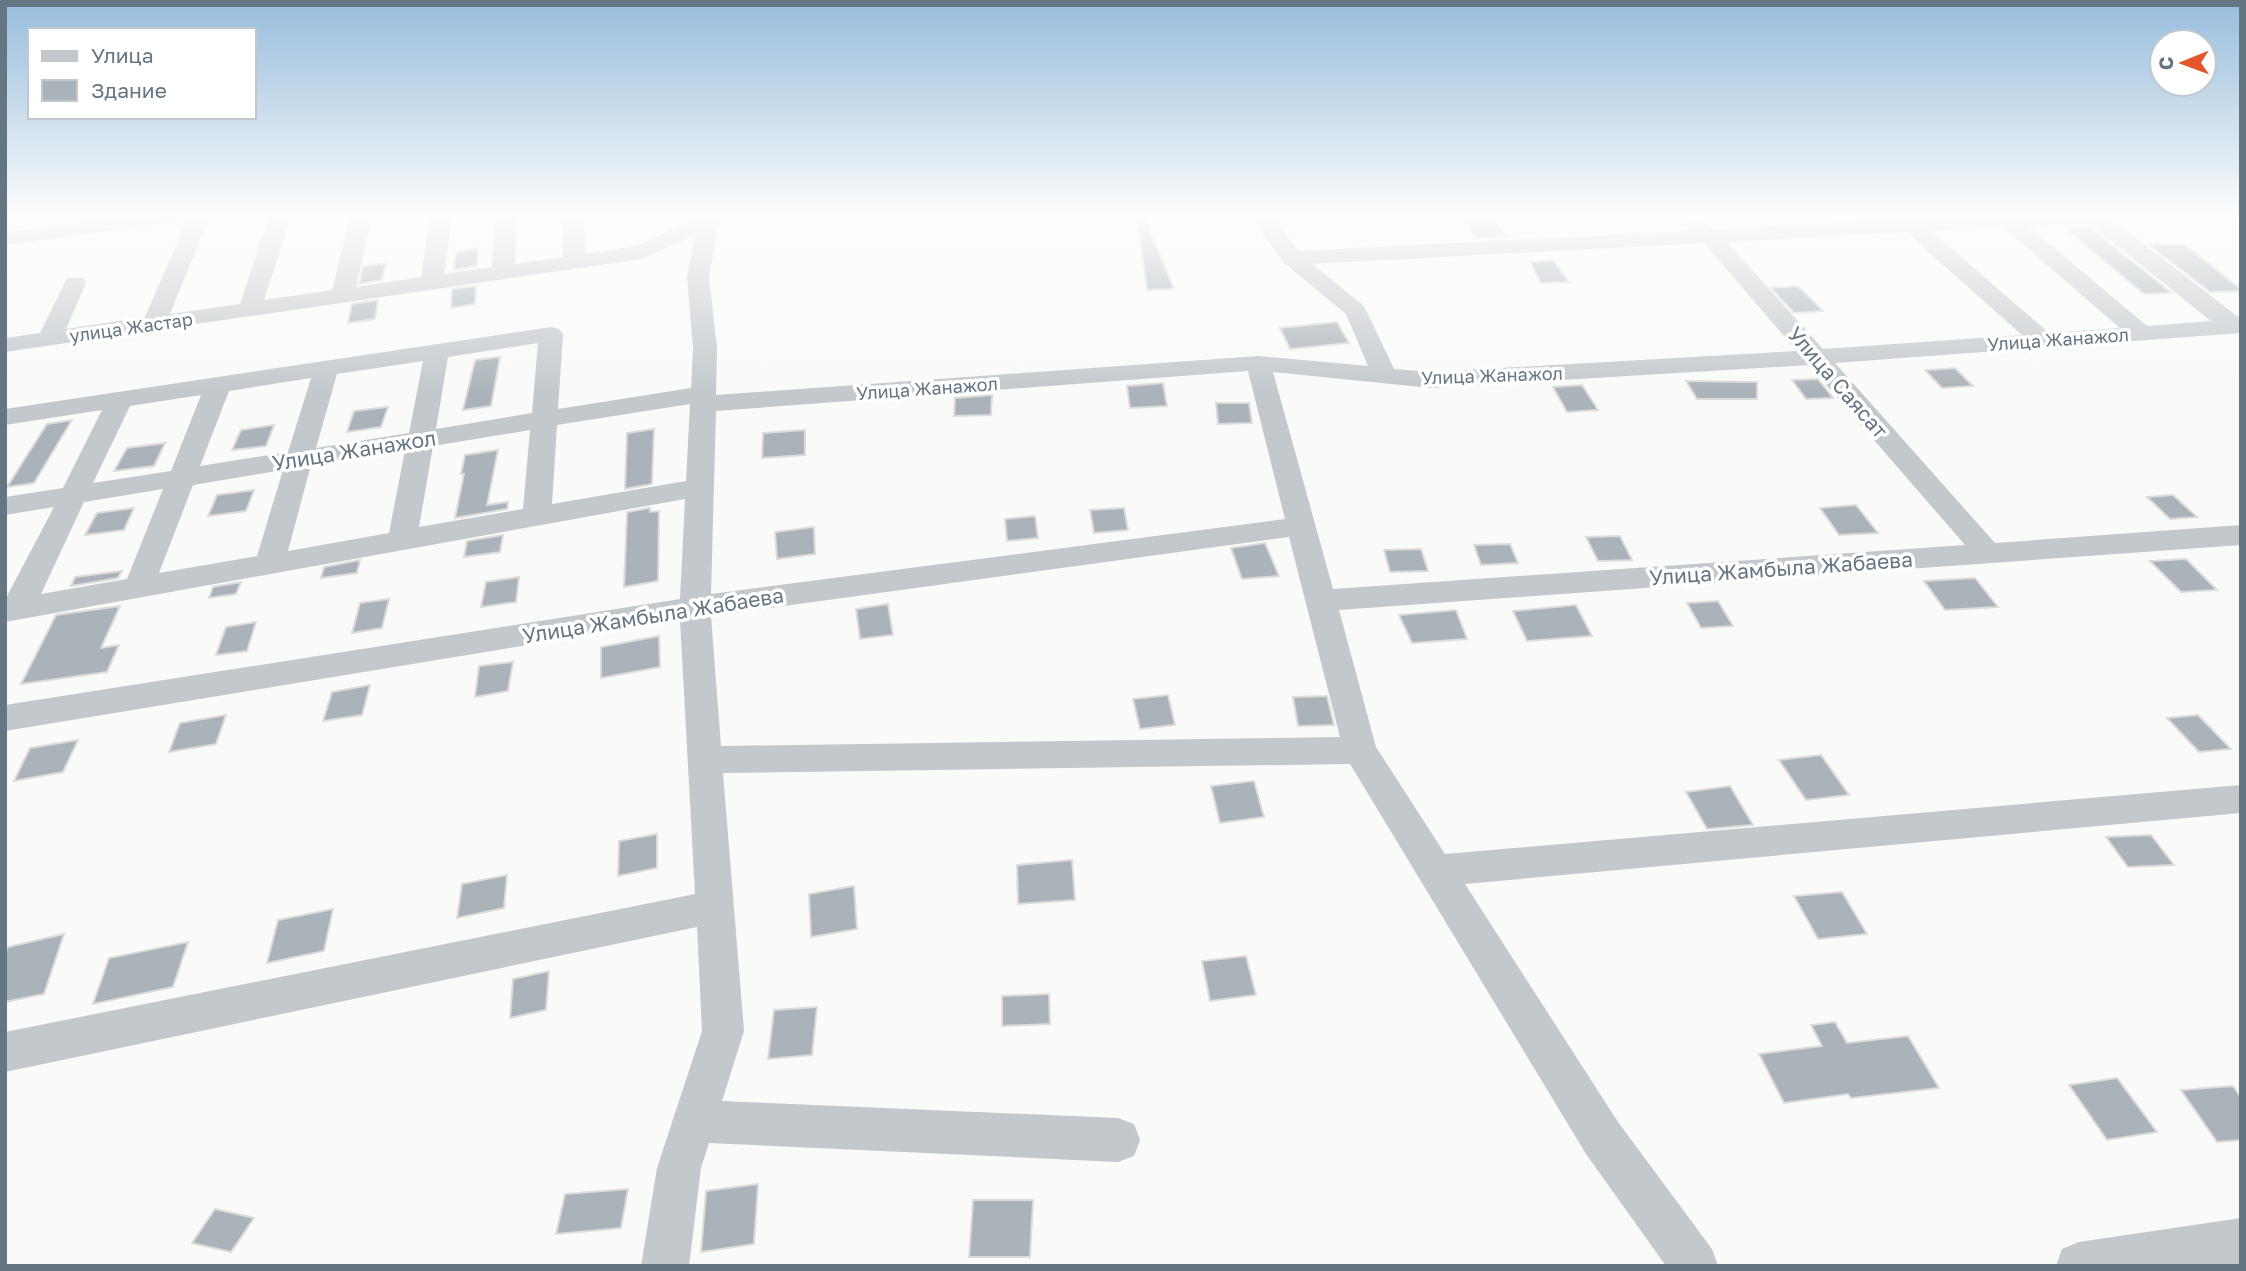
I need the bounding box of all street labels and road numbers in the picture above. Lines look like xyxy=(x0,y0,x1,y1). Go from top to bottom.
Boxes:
street label: улица Жастар xyxy=(68,307,194,347)
street label: Улица Саясат xyxy=(1782,321,1894,443)
street label: Улица Жанажол xyxy=(1987,323,2129,355)
street label: Улица Жанажол xyxy=(1421,362,1563,388)
street label: Улица Жанажол xyxy=(856,372,998,404)
street label: Улица Жанажол xyxy=(270,424,438,476)
street label: Улица Жамбыла Жабаева xyxy=(1648,546,1914,590)
street label: Улица Жамбыла Жабаева xyxy=(521,582,785,648)

